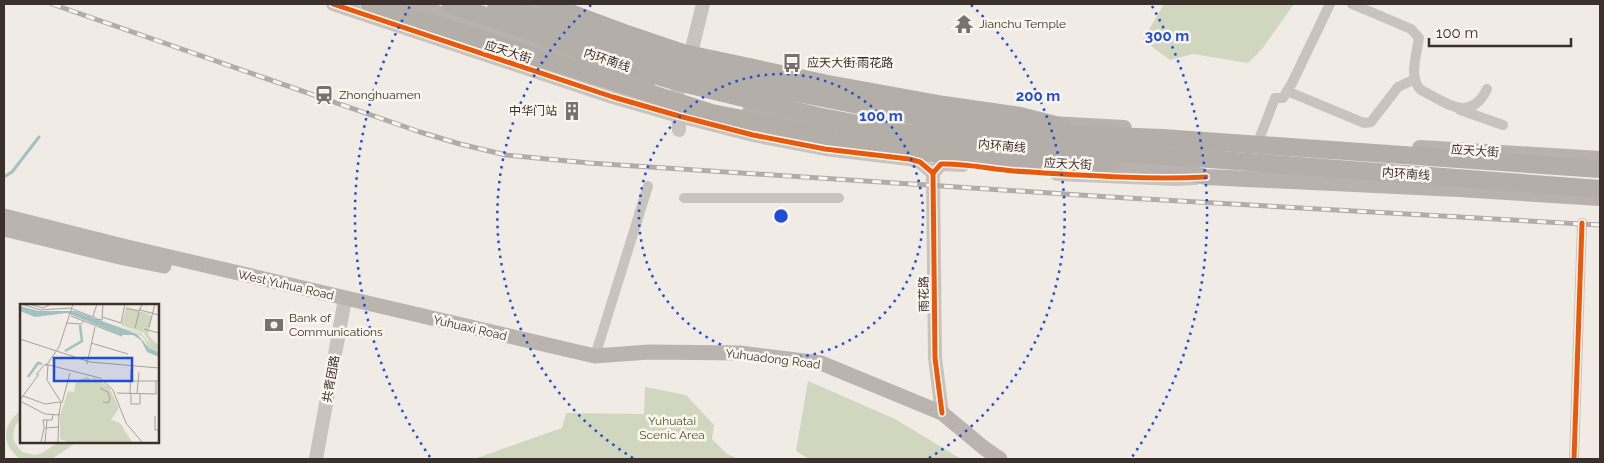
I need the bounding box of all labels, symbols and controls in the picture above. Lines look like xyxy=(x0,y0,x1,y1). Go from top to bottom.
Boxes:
temple icon: Jianchu Temple xyxy=(953,13,975,35)
scale bar xyxy=(1429,15,1572,47)
place label: Jianchu Temple xyxy=(979,17,1066,31)
text: 100 m xyxy=(1436,24,1478,42)
text: 300 m xyxy=(1145,27,1189,45)
street label: 应天大街 xyxy=(483,38,533,66)
street label: 内环南线 xyxy=(582,46,632,74)
bus stop icon: 应天大街·雨花路 xyxy=(781,52,803,74)
place label: 应天大街·雨花路 xyxy=(807,56,893,70)
station icon: Zhonghuamen xyxy=(313,84,335,106)
text: 200 m xyxy=(1016,87,1060,105)
place label: Zhonghuamen xyxy=(339,88,421,102)
building icon: 中华门站 xyxy=(561,100,583,122)
place label: 中华门站 xyxy=(509,104,557,118)
text: 100 m xyxy=(859,107,903,125)
street label: 内环南线 xyxy=(977,137,1027,155)
street label: 应天大街 xyxy=(1451,142,1499,160)
street label: 应天大街 xyxy=(1044,156,1092,172)
street label: 内环南线 xyxy=(1382,165,1430,183)
centre of rings xyxy=(772,207,790,225)
street label: West Yuhua Road xyxy=(237,267,335,303)
street label: 雨花路 xyxy=(917,276,931,312)
inset map xyxy=(20,304,159,443)
place label: Bank of Communications xyxy=(289,311,383,339)
street label: Yuhuaxi Road xyxy=(432,313,508,343)
bank icon: Bank of Communications xyxy=(263,314,285,336)
street label: Yuhuadong Road xyxy=(725,346,821,372)
street label: 共青团路 xyxy=(320,354,342,404)
park label: Yuhuatai Scenic Area xyxy=(639,414,705,442)

